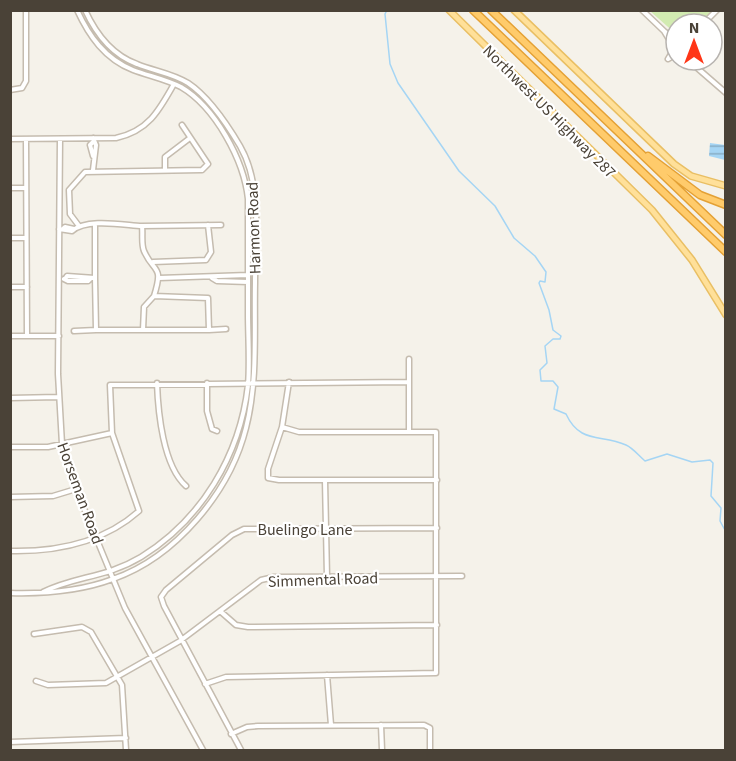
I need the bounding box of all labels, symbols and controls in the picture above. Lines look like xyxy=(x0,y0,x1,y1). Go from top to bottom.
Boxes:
north arrow xyxy=(664,12,724,72)
text: N xyxy=(689,17,699,39)
street label: Northwest US Highway 287 xyxy=(478,40,621,183)
street label: Harmon Road xyxy=(241,181,267,274)
street label: Horseman Road xyxy=(51,439,109,547)
street label: Buelingo Lane xyxy=(257,519,353,541)
street label: Simmental Road xyxy=(267,567,379,593)

